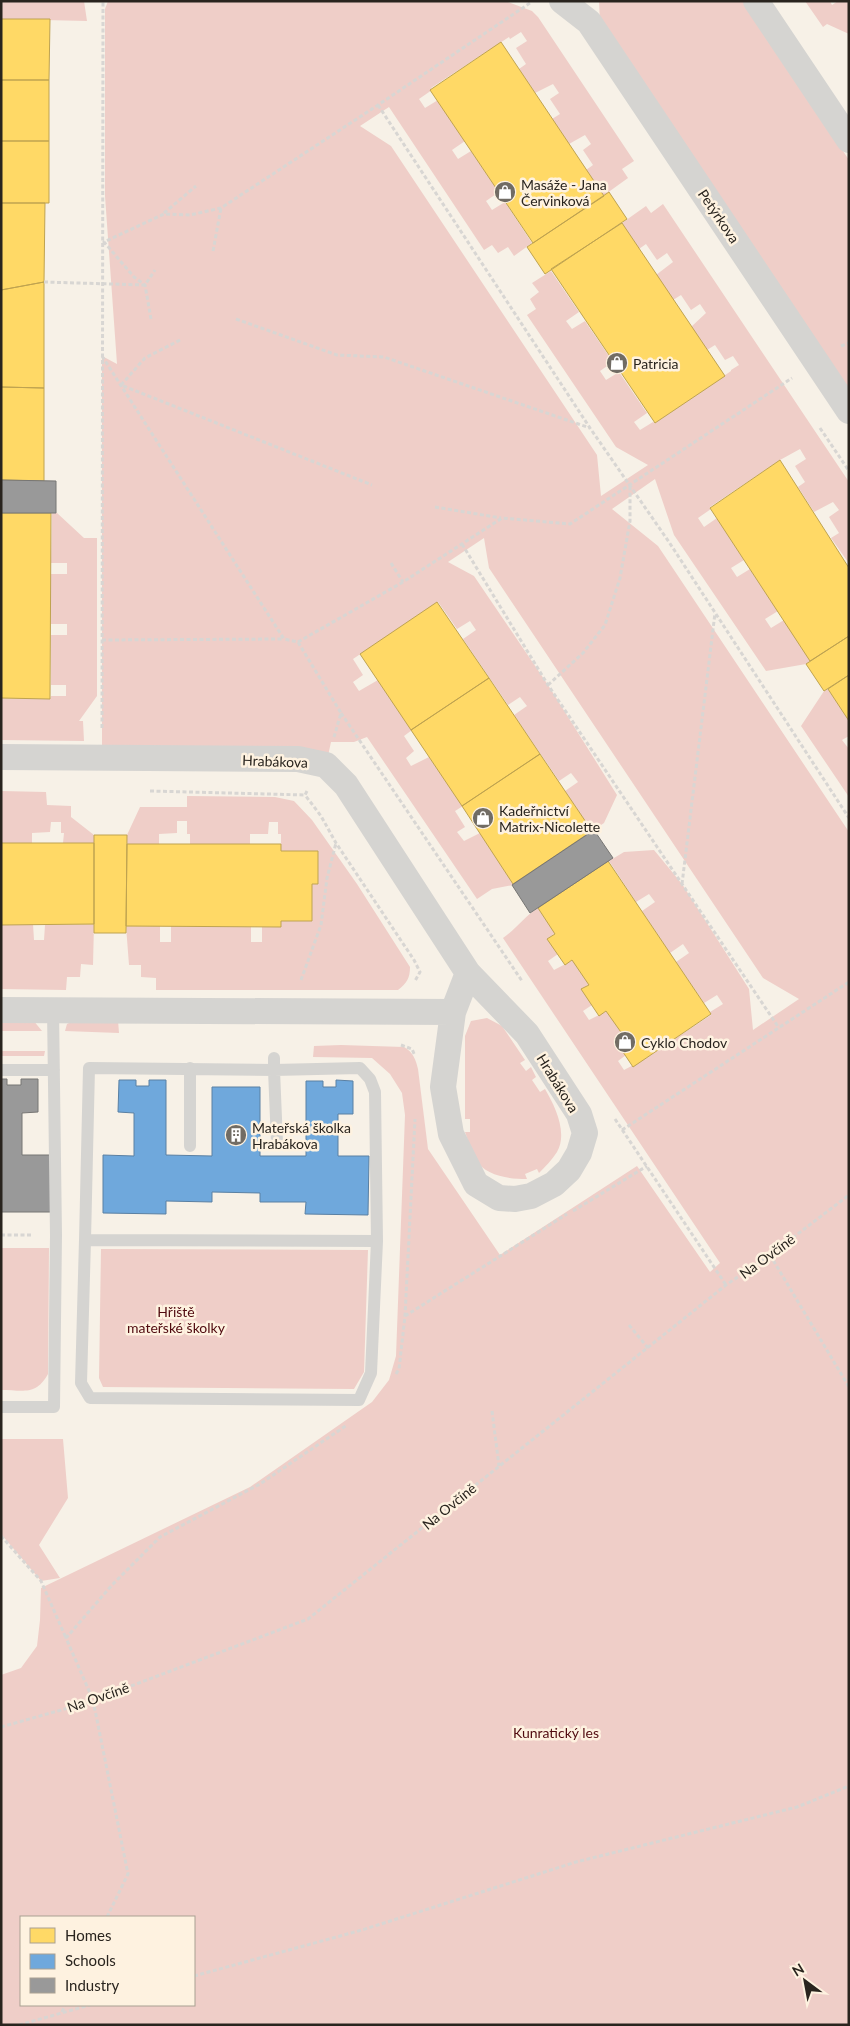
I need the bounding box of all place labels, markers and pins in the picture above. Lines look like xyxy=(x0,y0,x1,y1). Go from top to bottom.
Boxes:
place label: Masáže - Jana Červinková xyxy=(521,176,607,209)
shop icon: Masáže - Jana Červinková xyxy=(493,180,517,204)
shop icon: Patricia xyxy=(605,351,629,375)
place label: Patricia xyxy=(633,355,679,372)
place label: Kadeřnictví Matrix-Nicolette xyxy=(499,802,600,835)
shop icon: Kadeřnictví Matrix-Nicolette xyxy=(471,806,495,830)
shop icon: Cyklo Chodov xyxy=(613,1030,637,1054)
place label: Cyklo Chodov xyxy=(641,1034,728,1051)
place label: Mateřská školka Hrabákova xyxy=(252,1119,351,1152)
building icon: Mateřská školka Hrabákova xyxy=(224,1123,248,1147)

